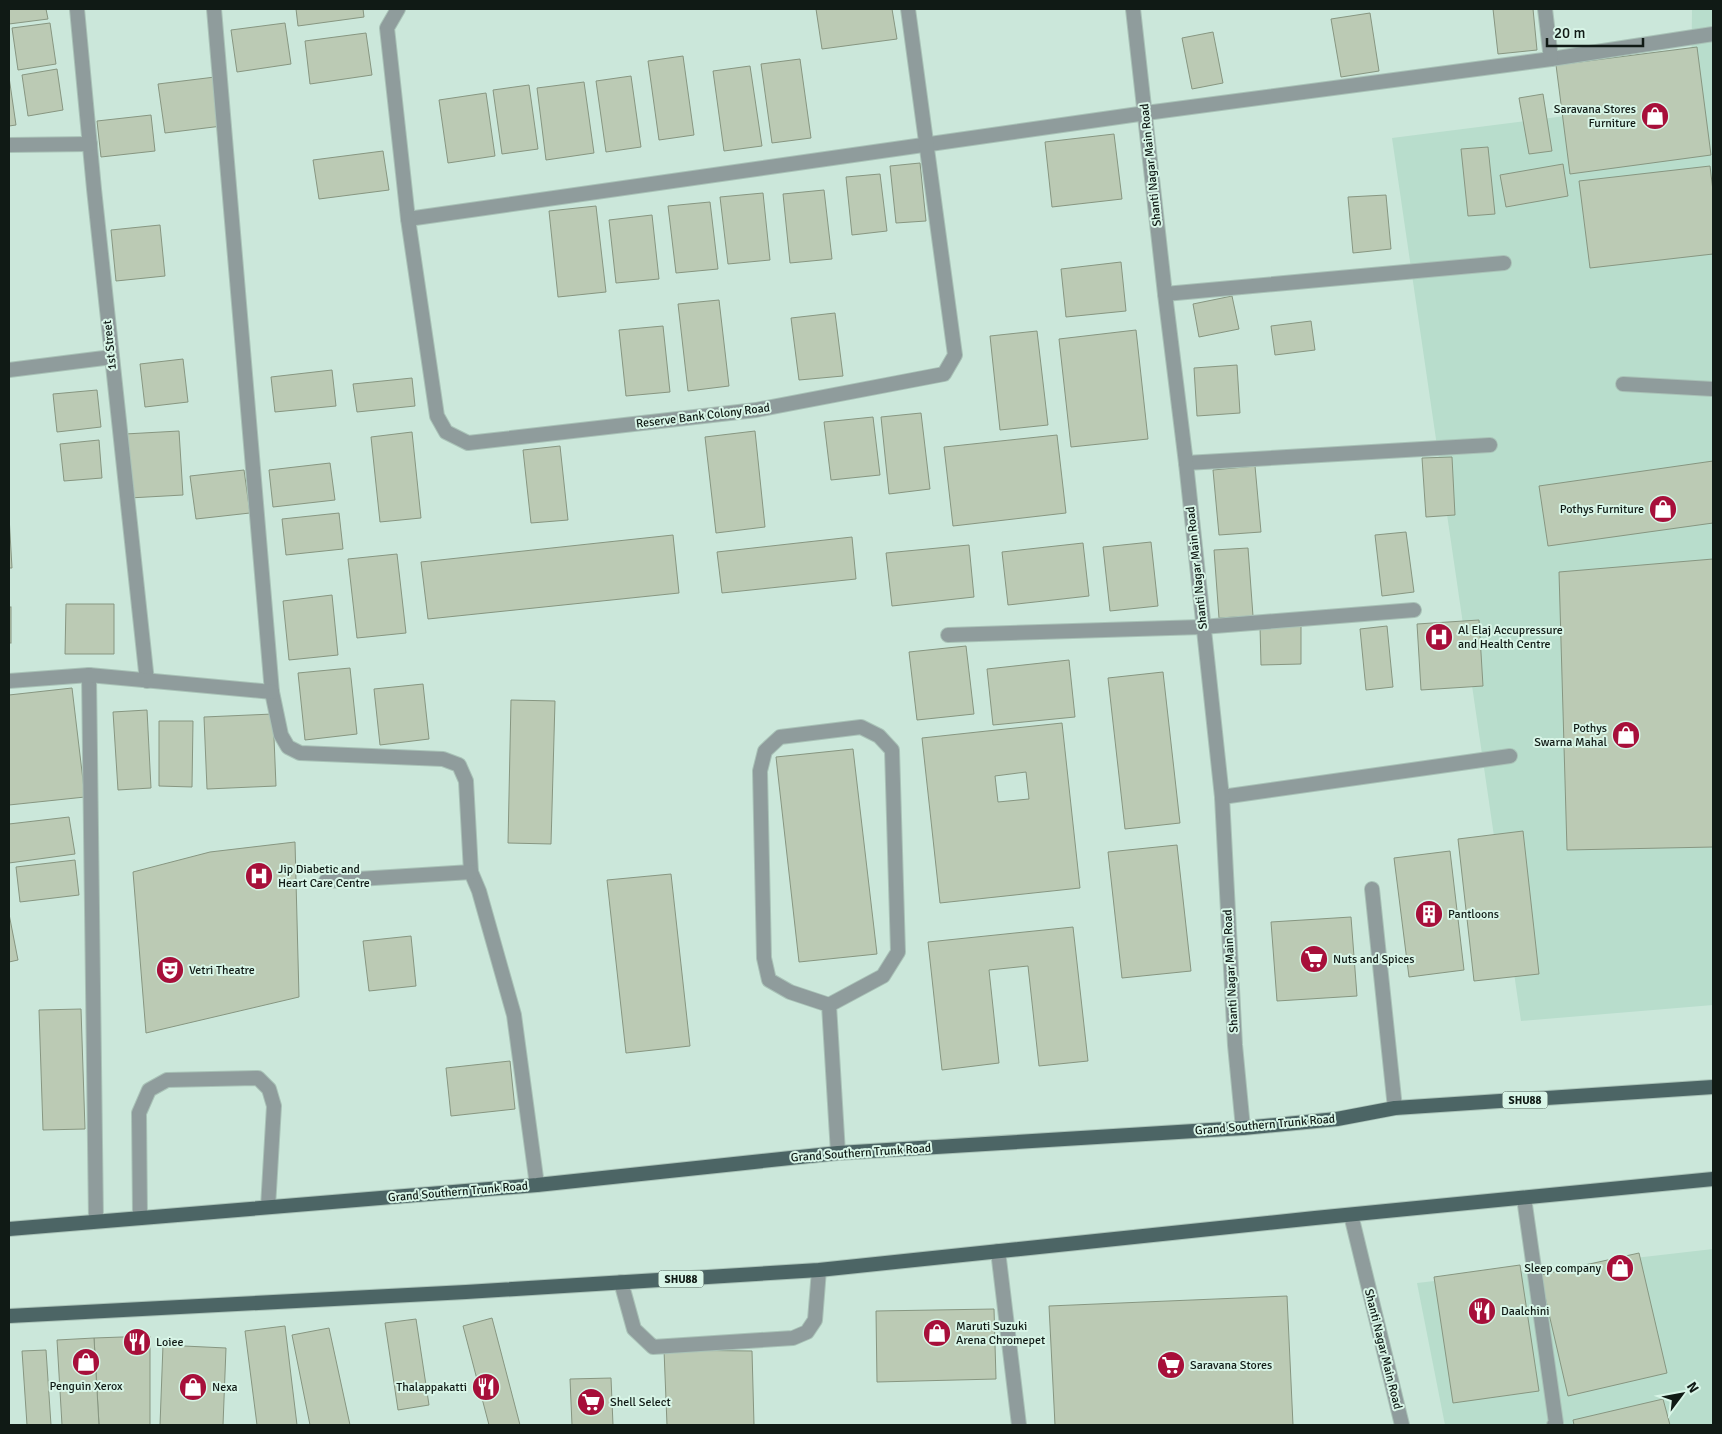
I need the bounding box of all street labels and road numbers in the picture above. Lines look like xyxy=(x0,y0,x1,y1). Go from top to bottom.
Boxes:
street label: Shanti Nagar Main Road xyxy=(1137,103,1165,227)
street label: 1st Street xyxy=(100,319,120,371)
street label: Reserve Bank Colony Road xyxy=(635,400,771,432)
street label: Shanti Nagar Main Road xyxy=(1183,506,1211,630)
street label: Shanti Nagar Main Road xyxy=(1220,909,1242,1033)
road number: SHU88 xyxy=(1502,1092,1548,1108)
street label: Grand Southern Trunk Road xyxy=(1194,1111,1336,1139)
street label: Grand Southern Trunk Road xyxy=(790,1141,932,1165)
street label: Grand Southern Trunk Road xyxy=(387,1178,529,1206)
road number: SHU88 xyxy=(658,1270,704,1288)
street label: Shanti Nagar Main Road xyxy=(1361,1287,1405,1411)

